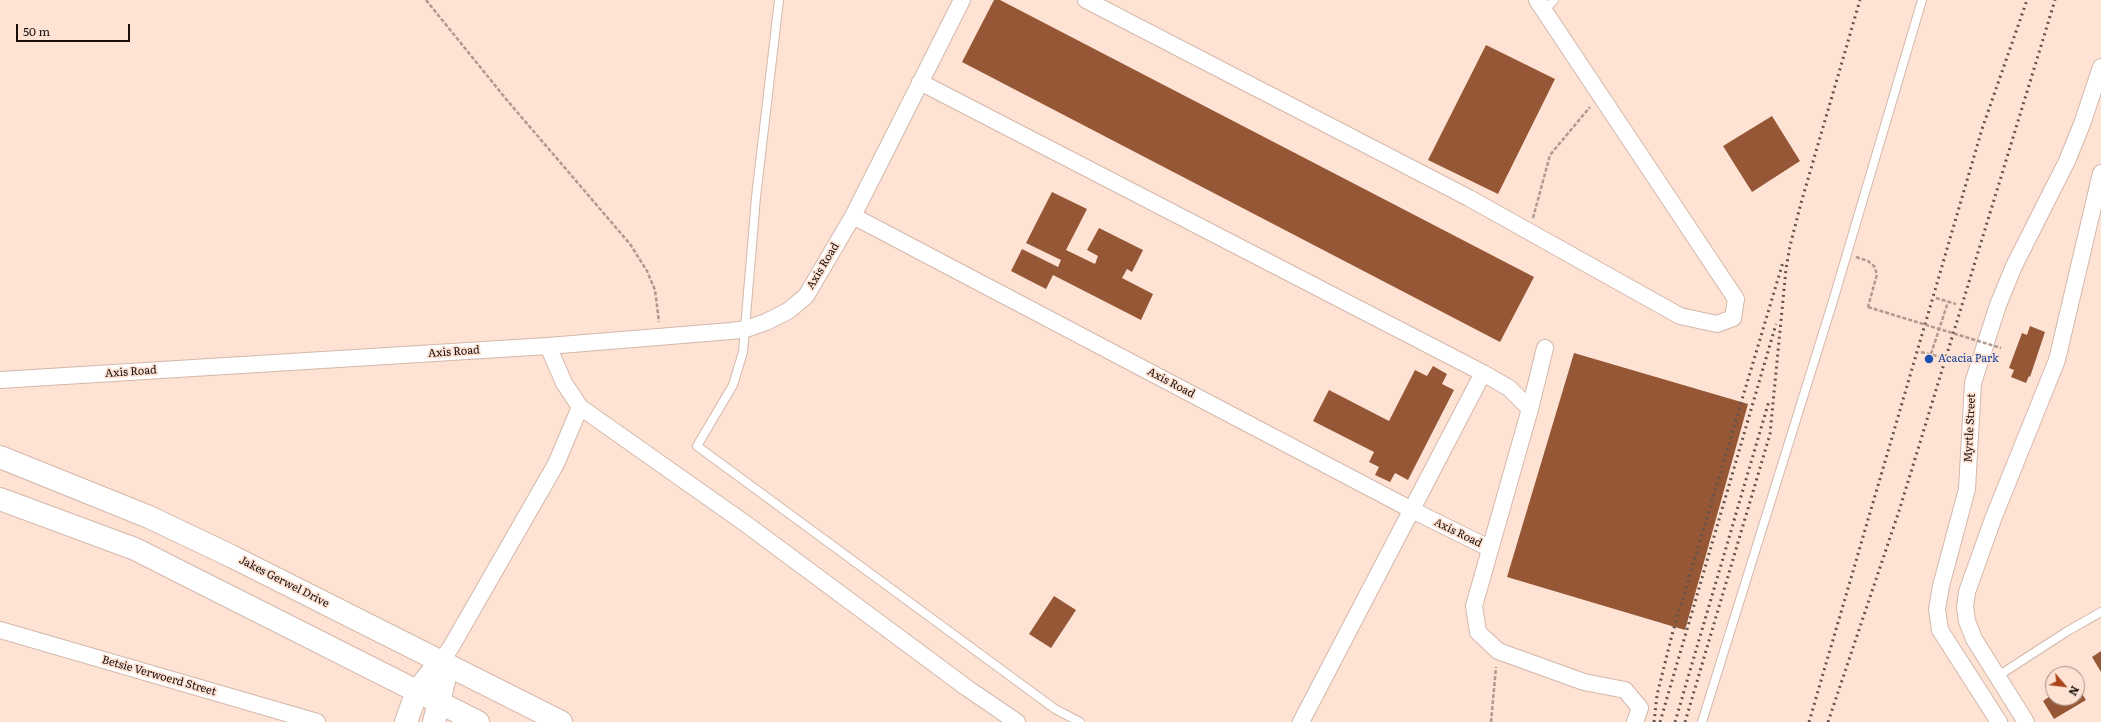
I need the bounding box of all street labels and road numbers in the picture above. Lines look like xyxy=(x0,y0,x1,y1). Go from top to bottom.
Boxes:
street label: Axis Road xyxy=(804,240,842,292)
street label: Axis Road xyxy=(428,344,480,360)
street label: Axis Road xyxy=(105,364,157,380)
street label: Axis Road xyxy=(1145,365,1197,401)
street label: Myrtle Street xyxy=(1962,393,1978,463)
street label: Axis Road xyxy=(1432,516,1484,550)
street label: Jakes Gerwel Drive xyxy=(237,554,331,610)
street label: Betsie Verwoerd Street xyxy=(100,653,218,699)

